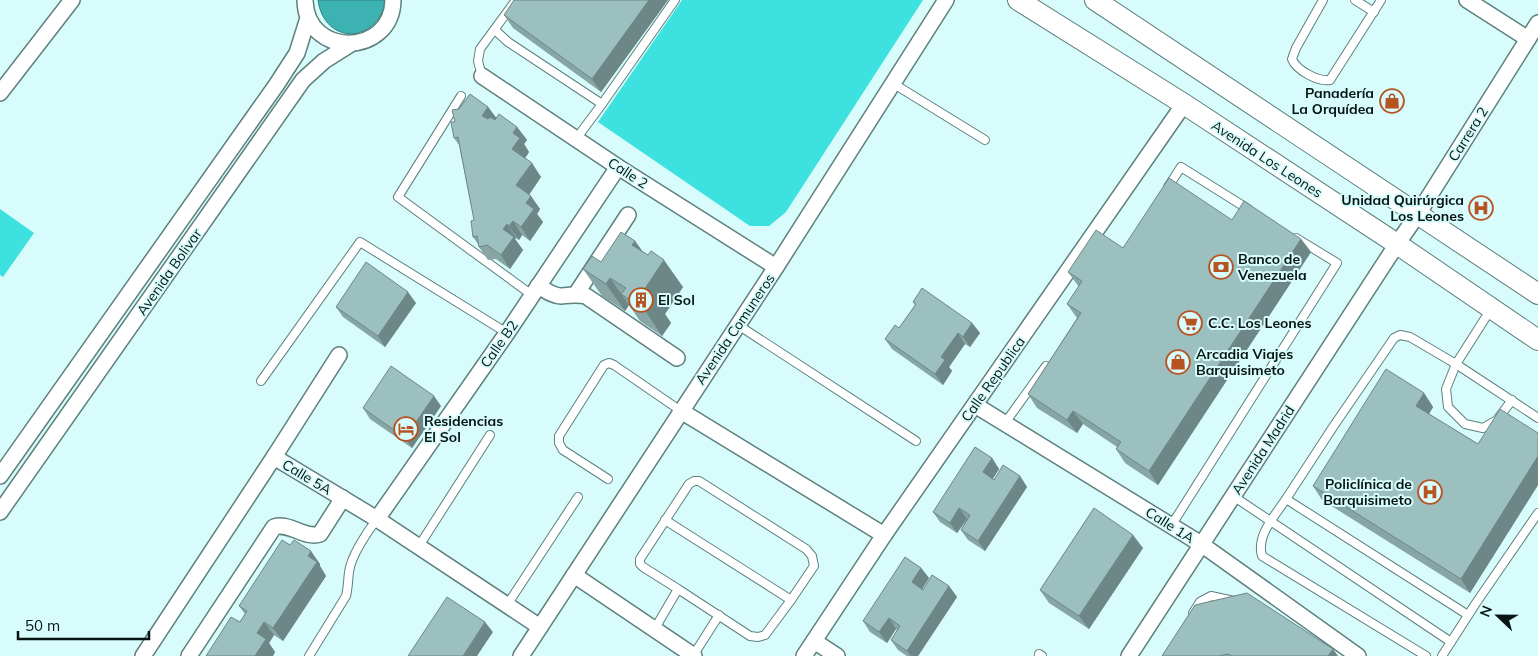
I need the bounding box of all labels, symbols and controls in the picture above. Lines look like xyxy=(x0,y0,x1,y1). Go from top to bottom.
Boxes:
place label: Panadería La Orquídea xyxy=(1292,84,1374,118)
shop icon: Panadería La Orquídea xyxy=(1379,88,1405,114)
street label: Carrera 2 xyxy=(1444,103,1492,165)
street label: Avenida Los Leones xyxy=(1208,116,1326,202)
street label: Calle 2 xyxy=(605,153,651,193)
place label: Unidad Quirúrgica Los Leones xyxy=(1341,191,1464,225)
hospital icon: Unidad Quirúrgica Los Leones xyxy=(1468,195,1494,221)
street label: Avenida Bolivar xyxy=(132,224,206,319)
place label: Banco de Venezuela xyxy=(1237,250,1307,284)
bank icon: Banco de Venezuela xyxy=(1208,254,1234,280)
street label: Avenida Comuneros xyxy=(691,270,779,388)
building icon: El Sol xyxy=(628,287,654,313)
place label: El Sol xyxy=(658,291,695,309)
supermarket icon: C.C. Los Leones xyxy=(1177,310,1203,336)
place label: C.C. Los Leones xyxy=(1208,314,1311,332)
street label: Calle B2 xyxy=(476,317,522,371)
street label: Calle Republica xyxy=(957,333,1029,425)
place label: Arcadia Viajes Barquisimeto xyxy=(1196,345,1293,379)
shop icon: Arcadia Viajes Barquisimeto xyxy=(1165,349,1191,375)
street label: Avenida Madrid xyxy=(1228,402,1298,498)
place label: Residencias El Sol xyxy=(424,412,503,446)
hotel icon: Residencias El Sol xyxy=(393,416,419,442)
street label: Calle 5A xyxy=(279,455,336,499)
place label: Policlínica de Barquisimeto xyxy=(1323,475,1412,509)
hospital icon: Policlínica de Barquisimeto xyxy=(1417,479,1443,505)
street label: Calle 1A xyxy=(1142,503,1198,547)
north arrow xyxy=(1473,591,1523,641)
text: N xyxy=(1476,603,1496,619)
scale bar xyxy=(18,608,149,640)
text: 50 m xyxy=(25,616,60,635)

